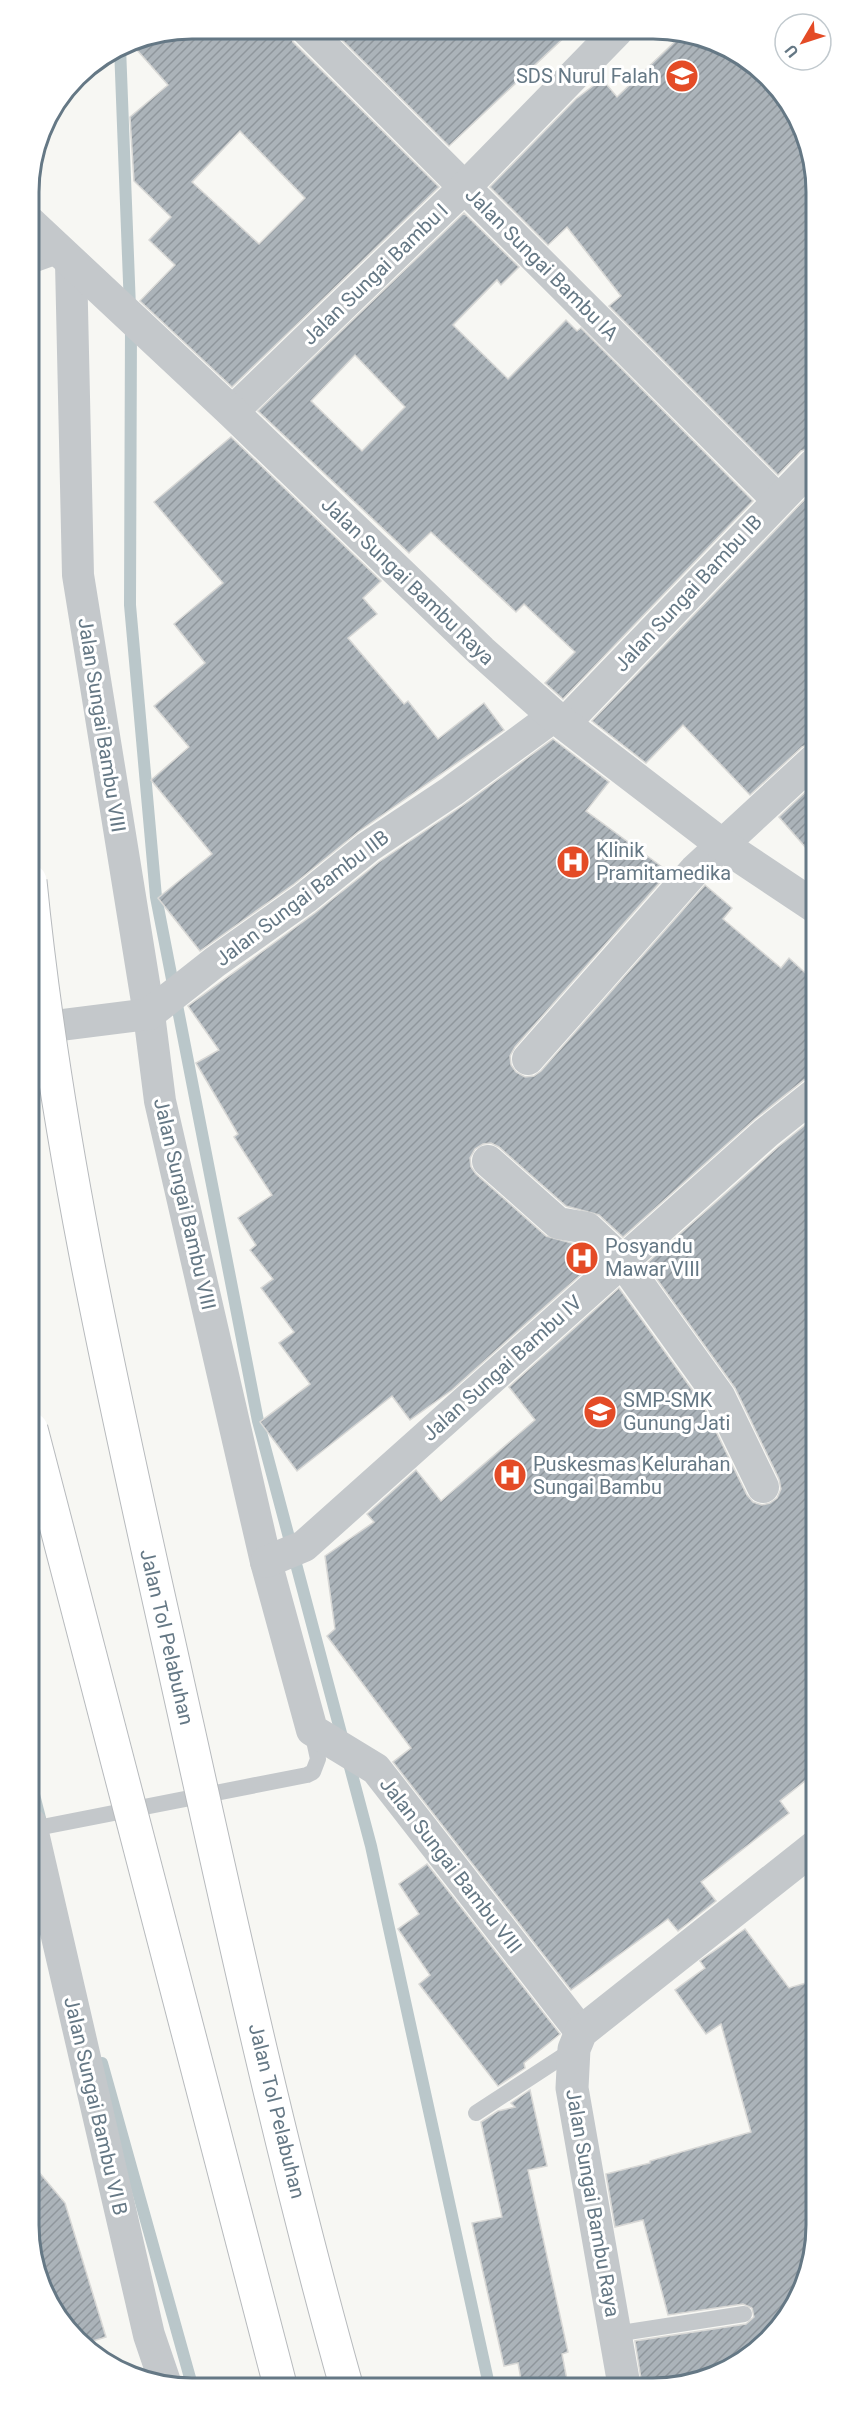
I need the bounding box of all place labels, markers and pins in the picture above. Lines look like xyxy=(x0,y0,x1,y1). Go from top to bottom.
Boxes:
school or university icon: SDS Nurul Falah xyxy=(664,58,700,94)
place label: SDS Nurul Falah xyxy=(516,64,659,88)
place label: Klinik Pramitamedika xyxy=(596,838,731,885)
hospital icon: Klinik Pramitamedika xyxy=(555,844,591,880)
place label: Posyandu Mawar VIII xyxy=(605,1234,700,1281)
hospital icon: Posyandu Mawar VIII xyxy=(564,1240,600,1276)
place label: SMP-SMK Gunung Jati xyxy=(623,1388,730,1435)
school or university icon: SMP-SMK Gunung Jati xyxy=(582,1394,618,1430)
place label: Puskesmas Kelurahan Sungai Bambu xyxy=(533,1452,731,1499)
hospital icon: Puskesmas Kelurahan Sungai Bambu xyxy=(492,1457,528,1493)

